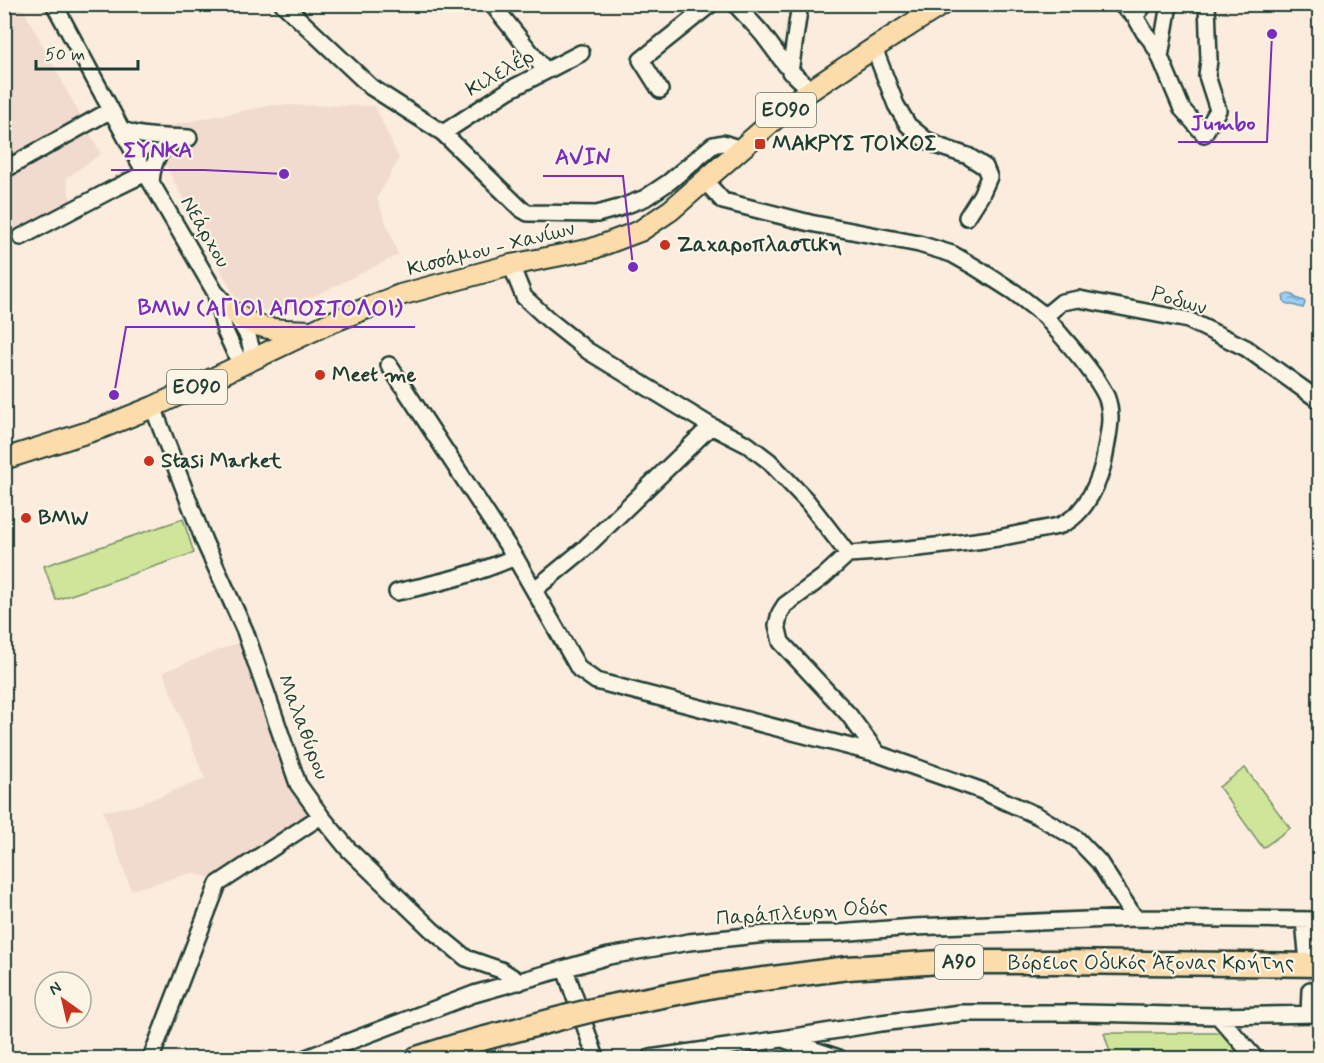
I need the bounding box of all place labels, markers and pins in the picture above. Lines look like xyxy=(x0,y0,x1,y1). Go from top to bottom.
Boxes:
callout: Jumbo xyxy=(1178,102,1267,142)
callout: ΣΥΝΚΑ xyxy=(111,130,204,170)
place label: ΜΑΚΡΥΣ ΤΟΙΧΟΣ xyxy=(772,130,937,158)
callout: AVIN xyxy=(543,136,623,176)
marker: ΜΑΚΡΥΣ ΤΟΙΧΟΣ xyxy=(753,137,767,151)
place label: Ζαχαροπλαστικη xyxy=(677,231,842,259)
marker: Ζαχαροπλαστικη xyxy=(658,238,672,252)
callout: BMW (ΑΓΙΟΙ ΑΠΟΣΤΟΛΟΙ) xyxy=(126,287,415,327)
place label: Meet me xyxy=(332,361,417,389)
marker: Meet me xyxy=(313,368,327,382)
place label: Stasi Market xyxy=(161,447,282,475)
marker: Stasi Market xyxy=(142,454,156,468)
place label: BMW xyxy=(38,504,89,532)
marker: BMW xyxy=(19,511,33,525)

